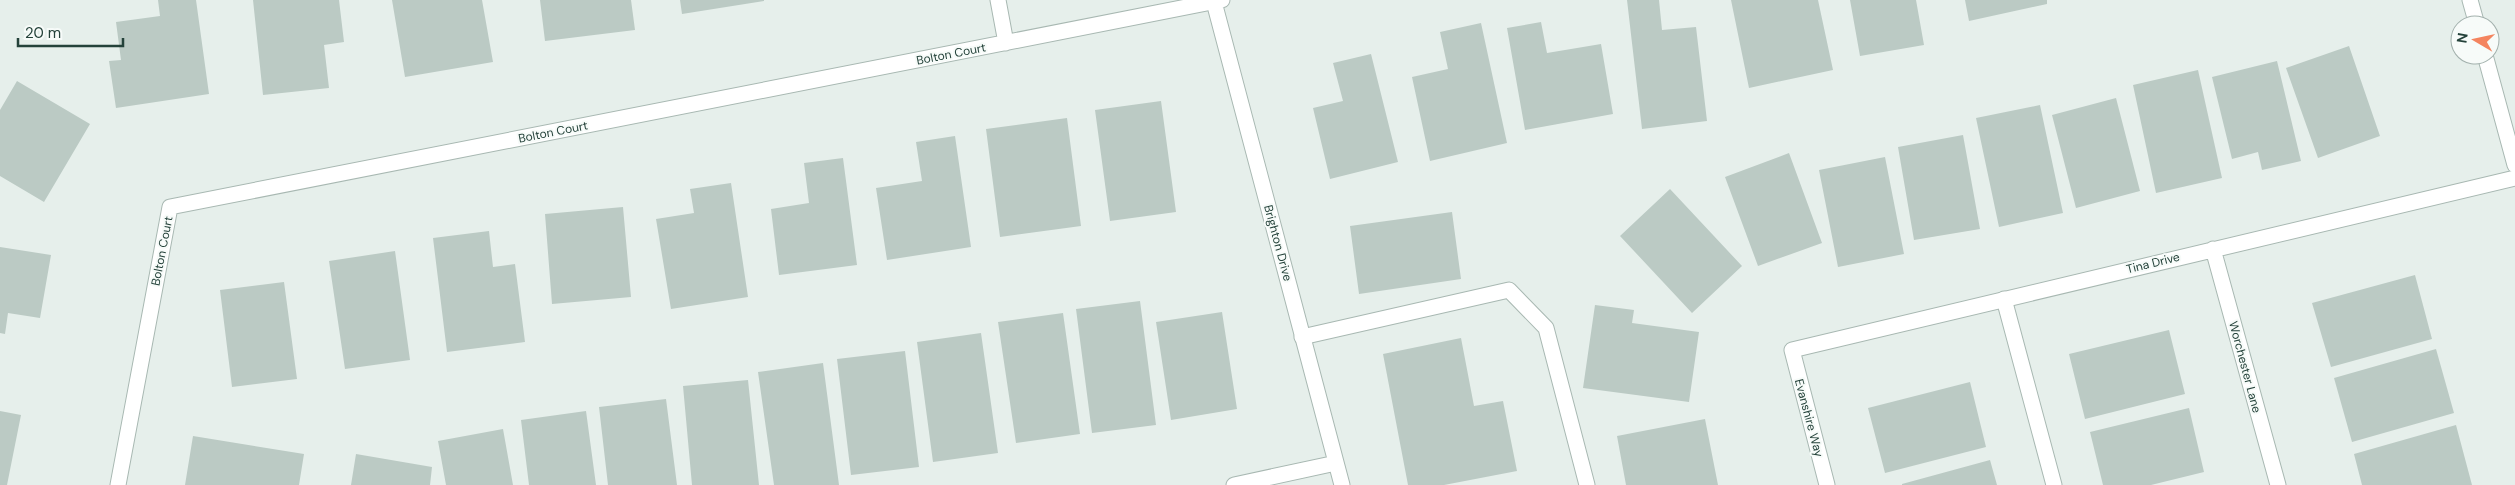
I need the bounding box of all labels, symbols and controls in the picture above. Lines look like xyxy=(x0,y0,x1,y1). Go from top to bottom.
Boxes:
scale bar xyxy=(18,15,122,47)
north arrow xyxy=(2450,15,2500,65)
text: 20 m xyxy=(25,23,61,43)
text: N xyxy=(2452,32,2472,44)
street label: Bolton Court xyxy=(915,39,987,69)
street label: Bolton Court xyxy=(517,117,589,147)
street label: Brighton Drive xyxy=(1260,203,1296,283)
street label: Bolton Court xyxy=(147,215,177,287)
street label: Tina Drive xyxy=(2125,249,2182,277)
street label: Worchester Lane xyxy=(2225,319,2265,415)
street label: Evanshire Way xyxy=(1791,377,1827,459)

